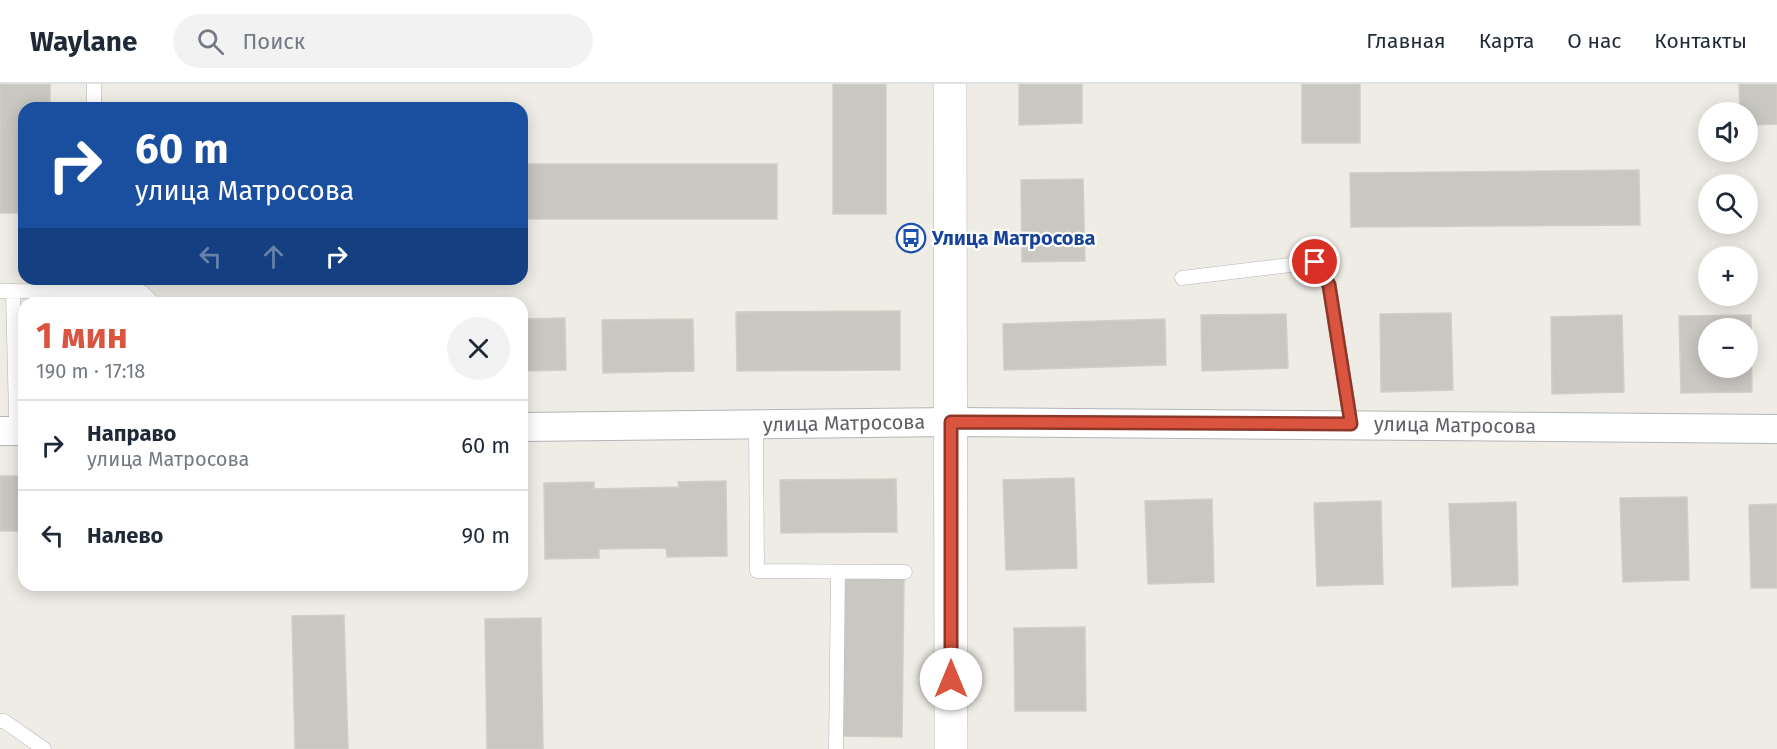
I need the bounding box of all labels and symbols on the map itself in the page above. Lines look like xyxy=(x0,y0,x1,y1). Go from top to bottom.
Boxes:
bus stop icon: Улица Матросова xyxy=(895,222,927,254)
place label: Улица Матросова xyxy=(931,226,1095,250)
pin xyxy=(1289,236,1340,287)
street label: улица Матросова xyxy=(763,410,925,436)
street label: улица Матросова xyxy=(1374,412,1536,438)
position arrow xyxy=(919,647,983,711)

